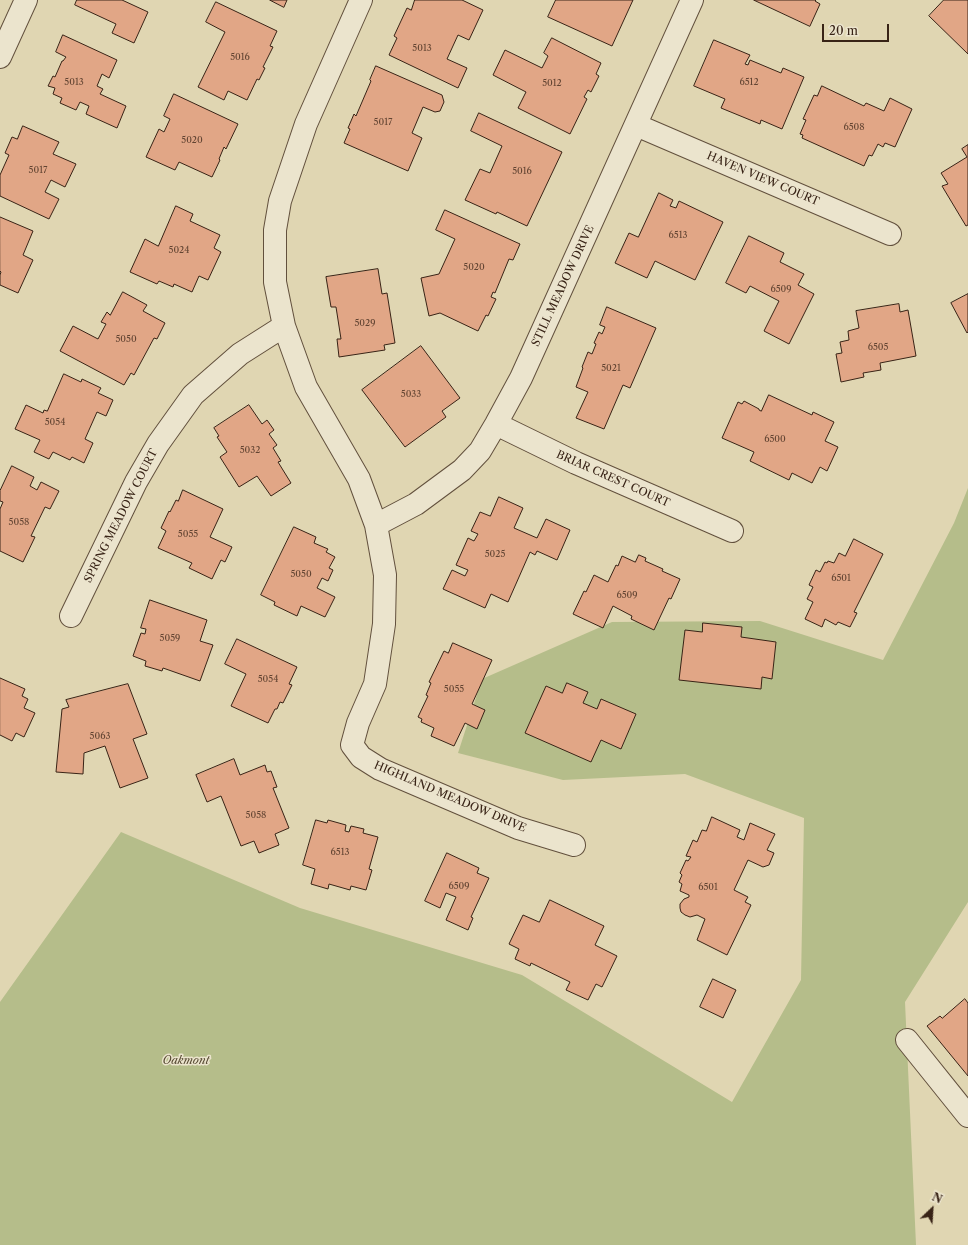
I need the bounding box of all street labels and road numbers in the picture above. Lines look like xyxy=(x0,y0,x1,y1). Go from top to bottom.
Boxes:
street label: HAVEN VIEW COURT xyxy=(705,149,821,209)
street label: STILL MEADOW DRIVE xyxy=(529,223,597,349)
street label: SPRING MEADOW COURT xyxy=(81,447,161,585)
street label: BRIAR CREST COURT xyxy=(554,448,672,510)
street label: HIGHLAND MEADOW DRIVE xyxy=(372,759,528,835)

